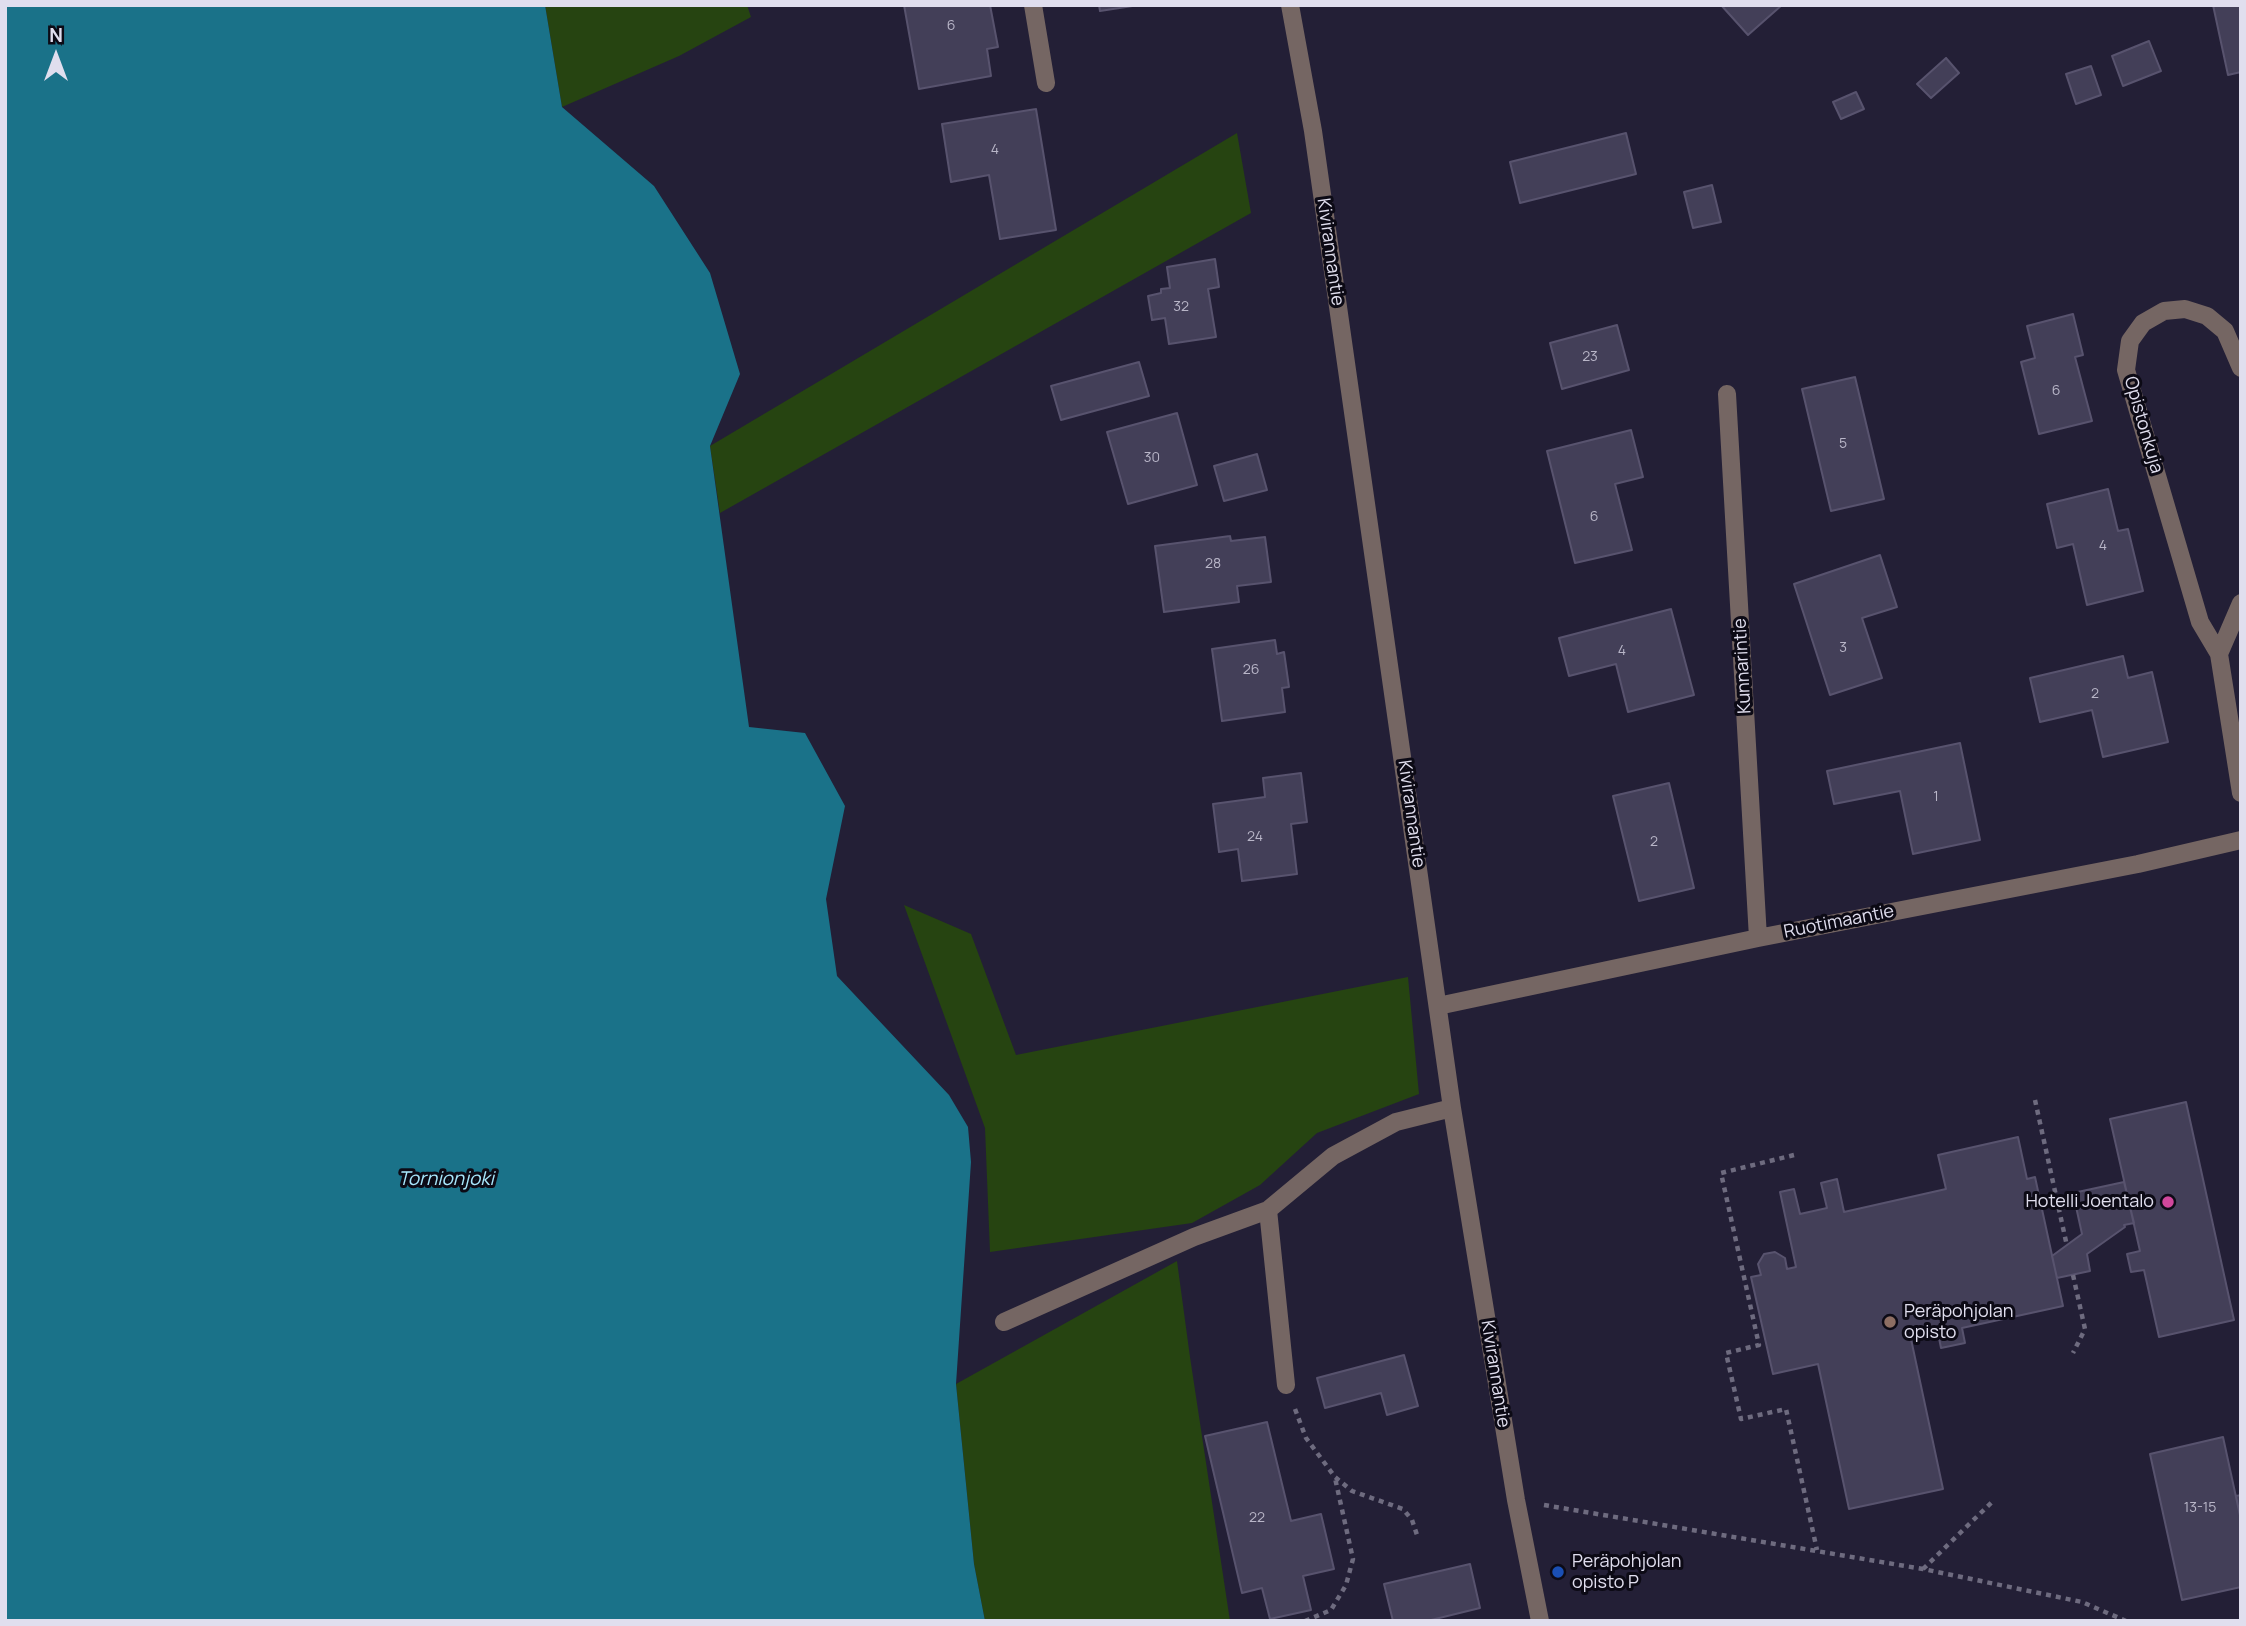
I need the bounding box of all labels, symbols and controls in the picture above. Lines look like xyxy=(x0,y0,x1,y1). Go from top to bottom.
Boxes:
house number: 6 xyxy=(947,18,955,34)
north arrow xyxy=(21,21,91,91)
text: N xyxy=(49,22,63,48)
house number: 4 xyxy=(991,142,999,158)
street label: Kivirannantie xyxy=(1312,197,1348,307)
house number: 32 xyxy=(1173,299,1189,315)
house number: 23 xyxy=(1582,349,1598,365)
street label: Opistonkuja xyxy=(2119,374,2167,476)
house number: 6 xyxy=(2052,383,2060,399)
house number: 5 xyxy=(1839,436,1847,452)
house number: 30 xyxy=(1144,450,1160,466)
house number: 6 xyxy=(1590,509,1598,525)
house number: 4 xyxy=(2099,538,2107,554)
house number: 28 xyxy=(1205,556,1221,572)
street label: Kunnarintie xyxy=(1730,618,1756,714)
house number: 3 xyxy=(1839,640,1847,656)
house number: 4 xyxy=(1618,643,1626,659)
house number: 26 xyxy=(1243,662,1259,678)
house number: 2 xyxy=(2091,686,2099,702)
street label: Kivirannantie xyxy=(1393,759,1429,869)
house number: 1 xyxy=(1933,789,1939,805)
house number: 24 xyxy=(1247,829,1263,845)
house number: 2 xyxy=(1650,834,1658,850)
street label: Ruotimaantie xyxy=(1782,901,1896,943)
water label: Tornionjoki xyxy=(398,1169,494,1191)
place label: Hotelli Joentalo xyxy=(2025,1191,2154,1213)
marker: Hotelli Joentalo xyxy=(2160,1194,2176,1210)
place label: Peräpohjolan opisto xyxy=(1904,1301,2014,1344)
marker: Peräpohjolan opisto xyxy=(1882,1314,1898,1330)
street label: Kivirannantie xyxy=(1476,1319,1514,1429)
house number: 13-15 xyxy=(2184,1500,2216,1516)
house number: 22 xyxy=(1249,1510,1265,1526)
place label: Peräpohjolan opisto P xyxy=(1572,1551,1682,1594)
marker: Peräpohjolan opisto P xyxy=(1550,1564,1566,1580)

